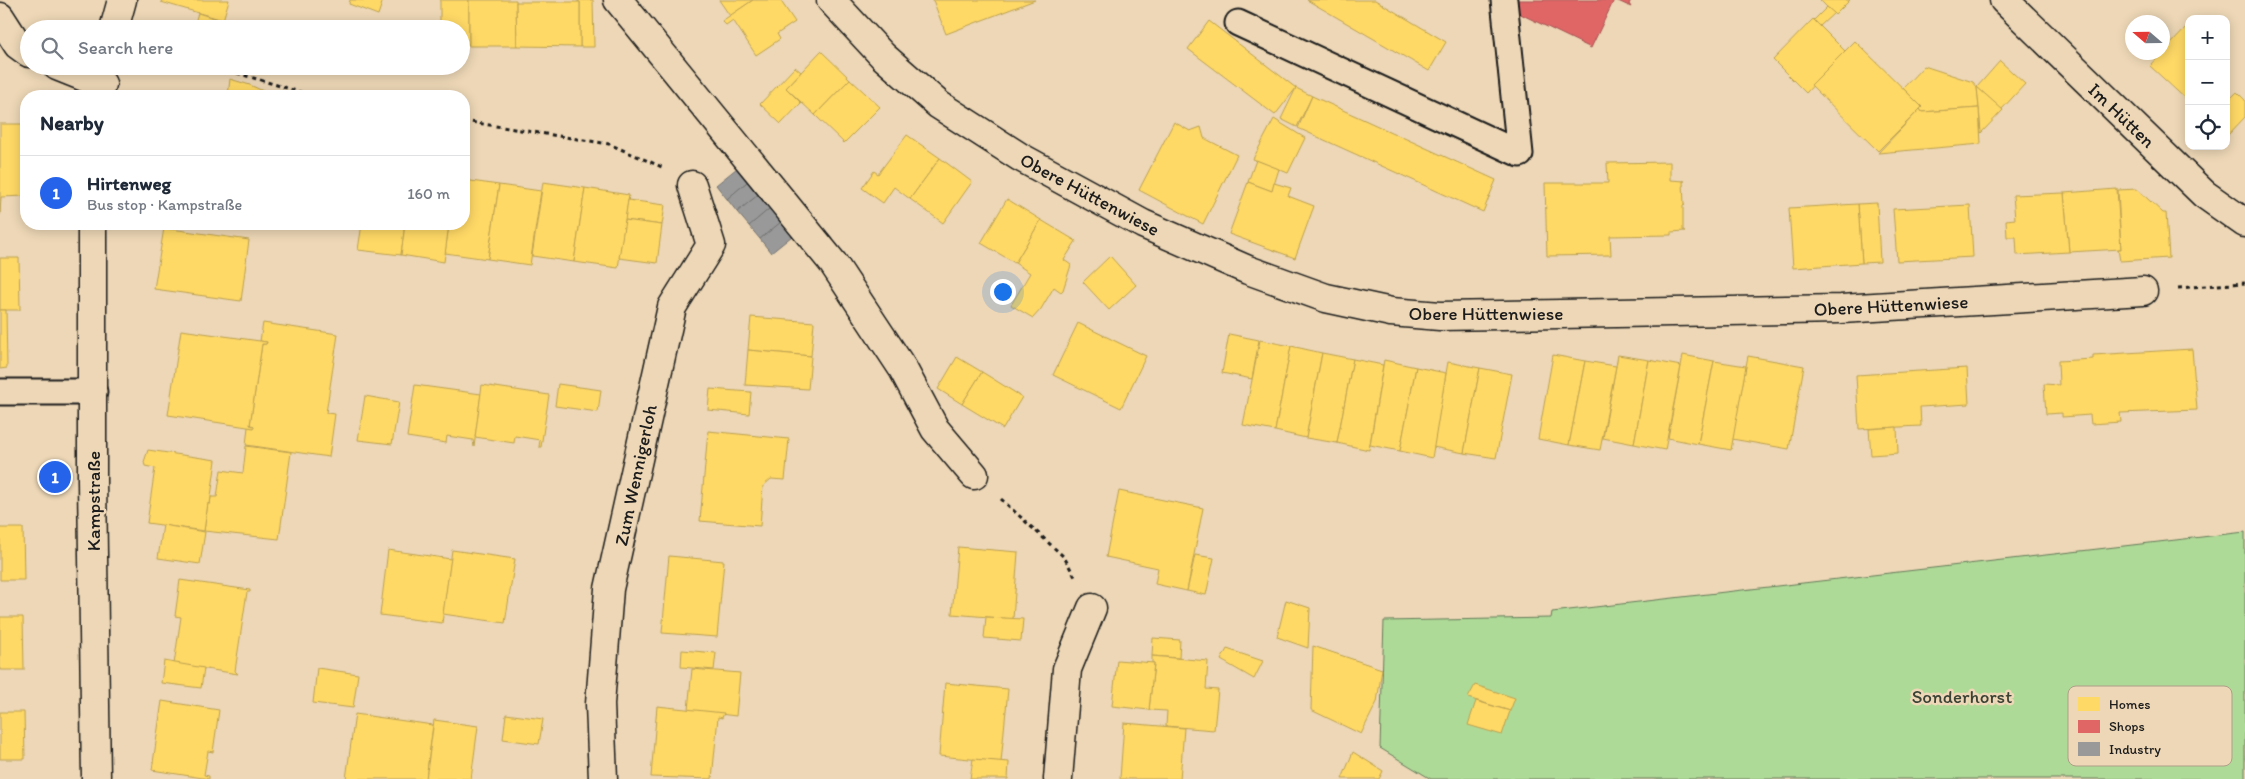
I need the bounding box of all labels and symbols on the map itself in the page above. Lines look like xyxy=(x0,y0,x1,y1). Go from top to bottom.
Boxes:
north arrow xyxy=(2125,15,2170,60)
street label: Im Hütten xyxy=(2084,78,2160,153)
street label: Obere Hüttenwiese xyxy=(1016,148,1164,241)
your location xyxy=(990,279,1016,305)
street label: Obere Hüttenwiese xyxy=(1813,290,1969,321)
street label: Obere Hüttenwiese xyxy=(1409,302,1563,325)
street label: Zum Wennigerloh xyxy=(609,402,662,548)
street label: Kampstraße xyxy=(82,451,105,551)
pin: 1 xyxy=(39,458,71,496)
park label: Sonderhorst xyxy=(1912,685,2012,708)
legend xyxy=(2068,686,2232,766)
text: Homes xyxy=(2109,696,2151,713)
text: Shops xyxy=(2109,718,2145,735)
text: Industry xyxy=(2109,741,2161,758)

